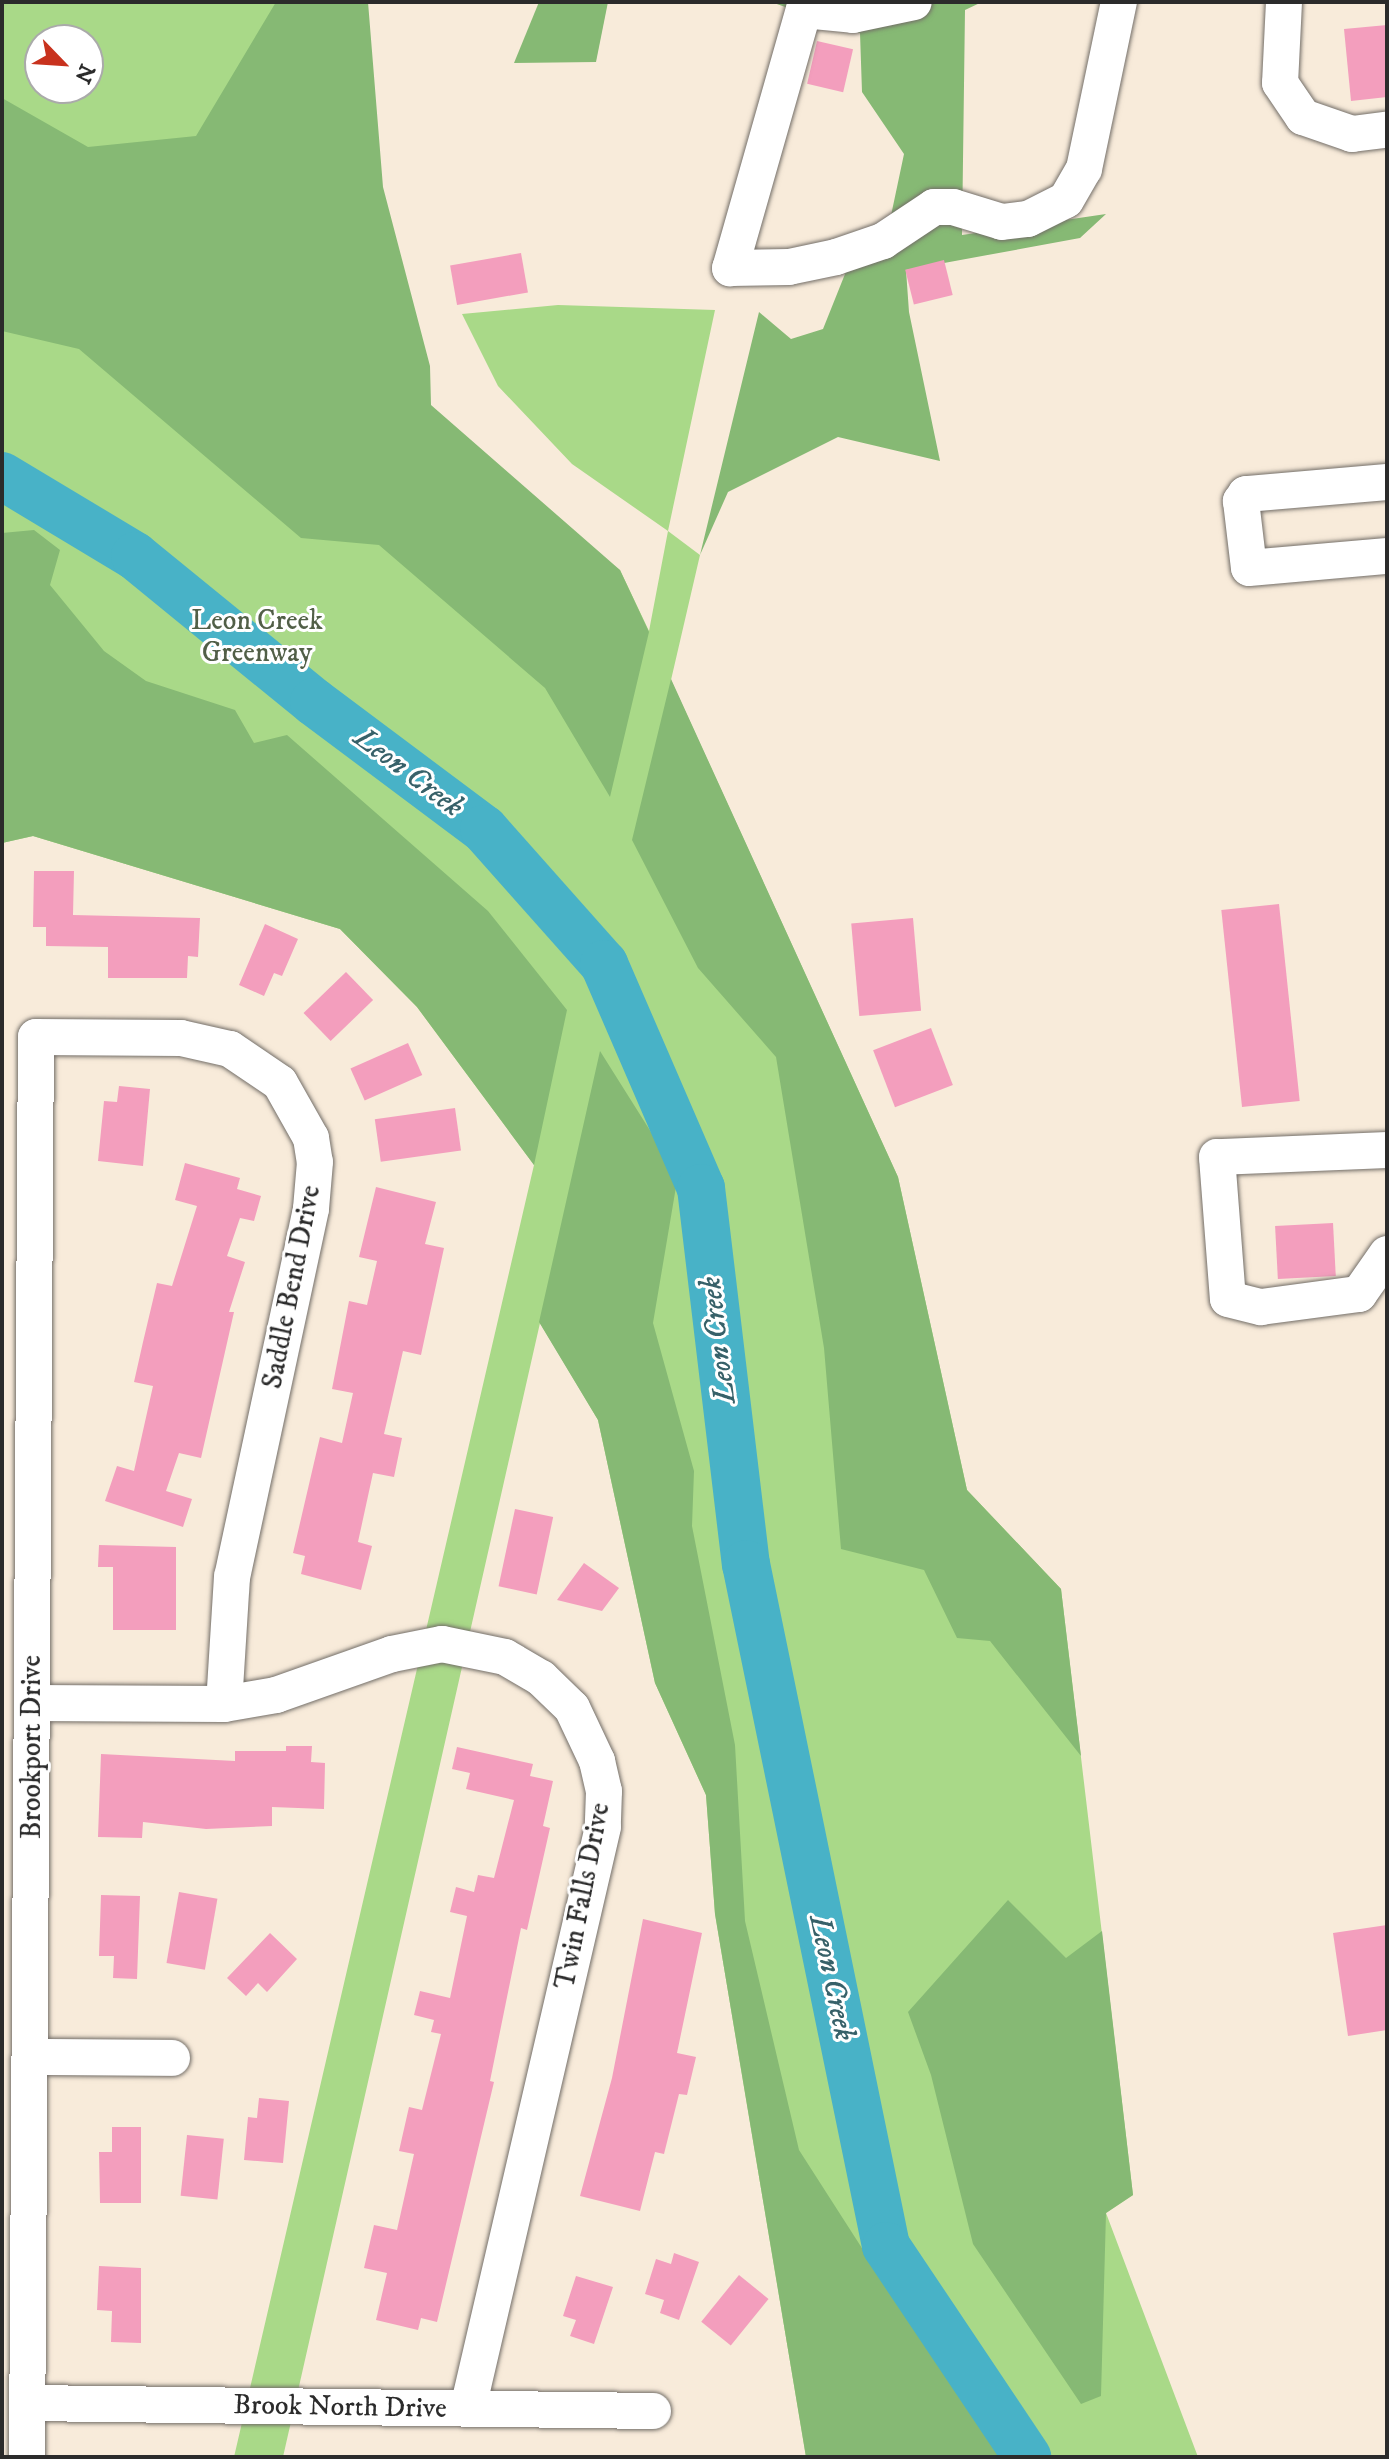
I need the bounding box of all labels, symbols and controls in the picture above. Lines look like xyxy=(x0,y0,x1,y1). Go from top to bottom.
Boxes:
north arrow xyxy=(24,24,104,104)
text: N xyxy=(68,60,100,87)
park label: Leon Creek Greenway xyxy=(191,604,323,670)
water label: Leon Creek xyxy=(346,720,470,826)
street label: Saddle Bend Drive xyxy=(256,1182,328,1392)
water label: Leon Creek xyxy=(693,1275,745,1405)
street label: Brookport Drive xyxy=(15,1655,49,1839)
street label: Twin Falls Drive xyxy=(548,1800,618,1992)
water label: Leon Creek xyxy=(800,1912,862,2044)
street label: Brook North Drive xyxy=(233,2388,447,2426)

